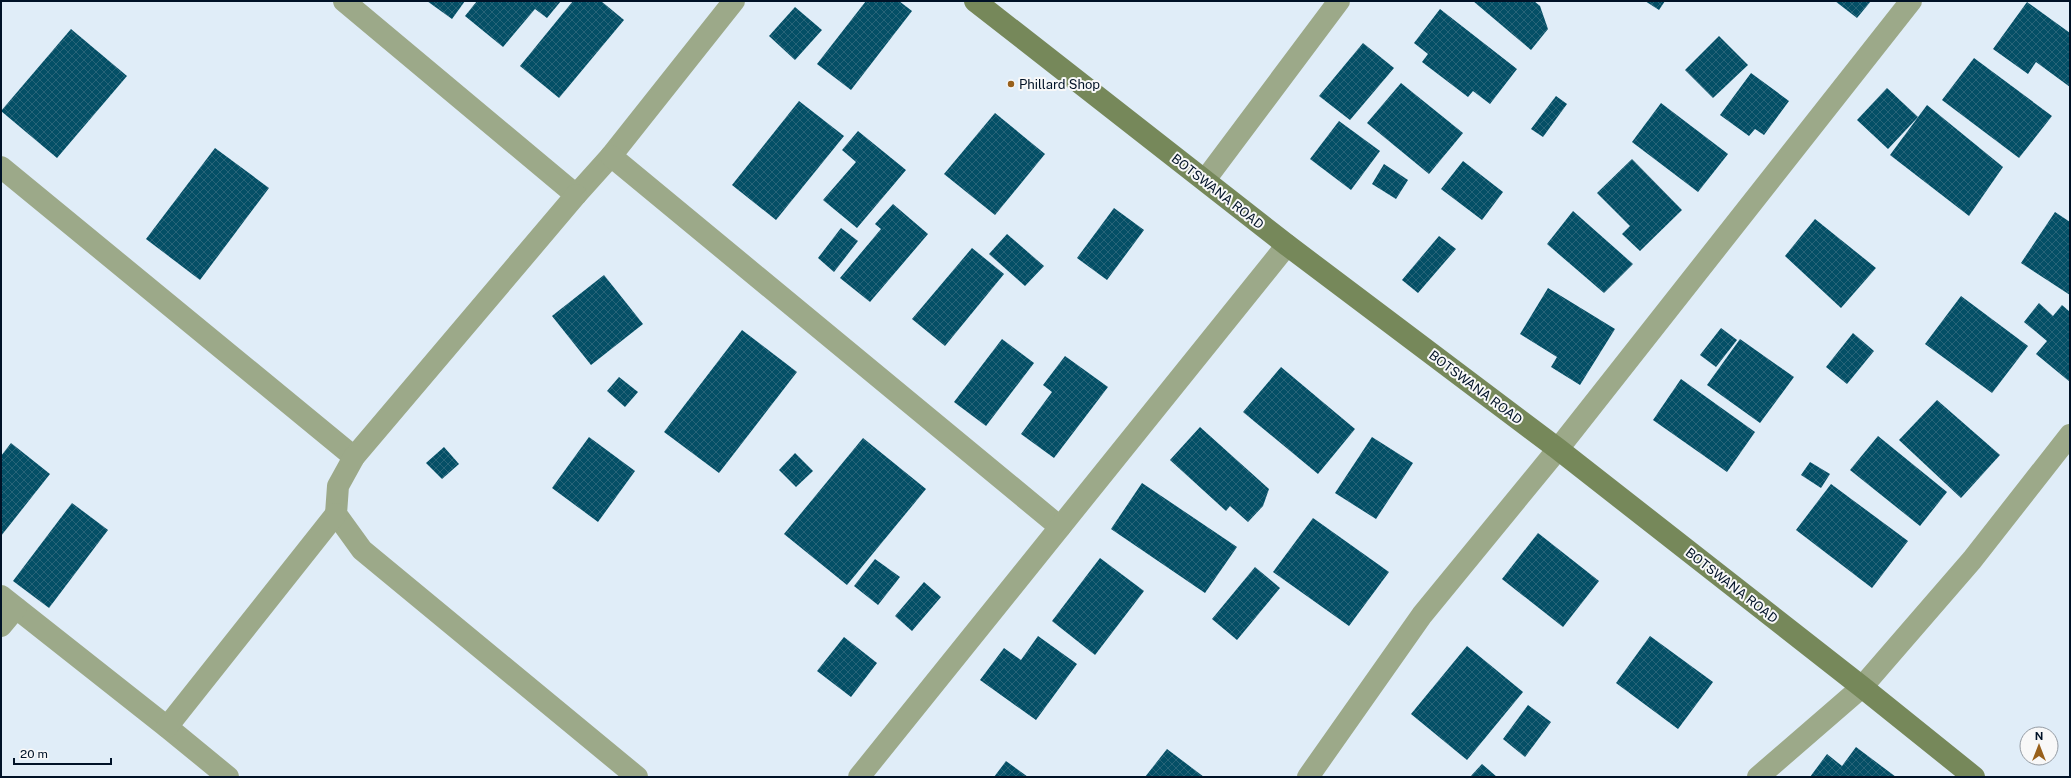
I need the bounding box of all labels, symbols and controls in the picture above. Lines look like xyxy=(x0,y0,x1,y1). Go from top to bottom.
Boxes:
place label: Phillard Shop xyxy=(1019,77,1100,92)
marker: Phillard Shop xyxy=(1006,79,1016,89)
street label: BOTSWANA ROAD xyxy=(1169,151,1267,232)
street label: BOTSWANA ROAD xyxy=(1426,347,1525,427)
street label: BOTSWANA ROAD xyxy=(1683,545,1781,626)
north arrow xyxy=(2019,726,2059,766)
text: N xyxy=(2035,730,2043,742)
scale bar xyxy=(14,740,111,766)
text: 20 m xyxy=(20,747,48,761)

